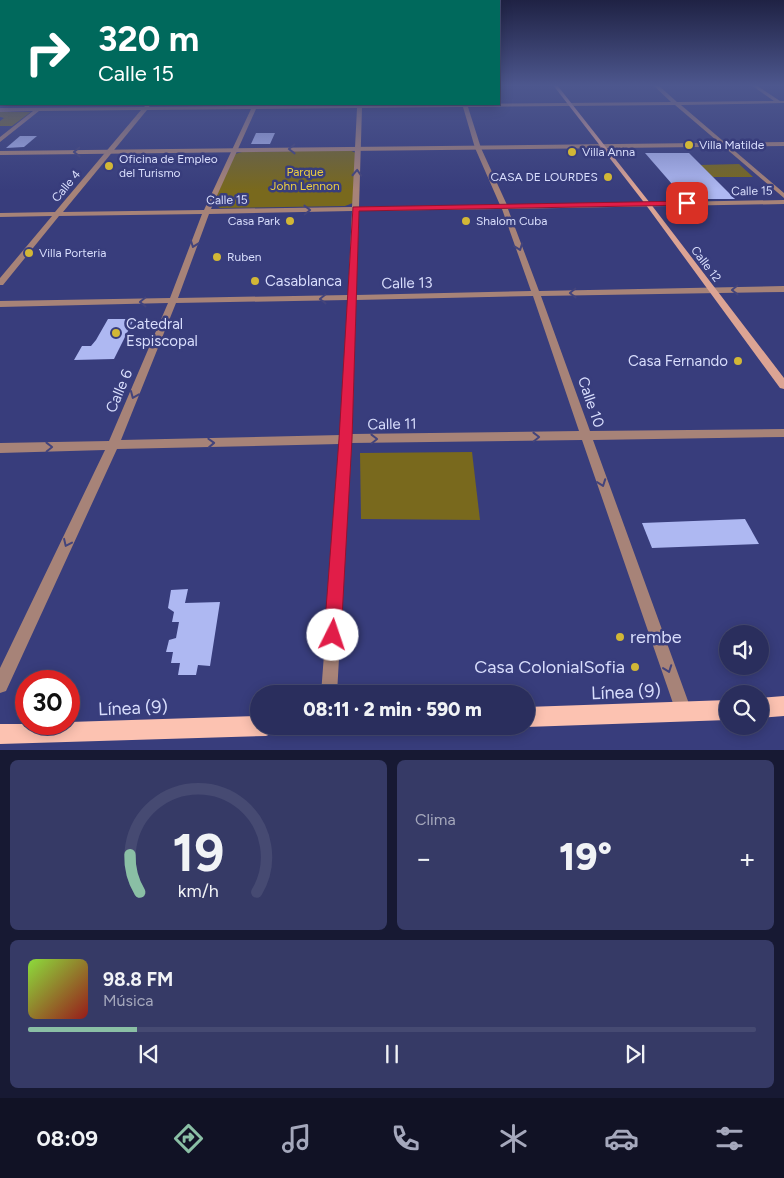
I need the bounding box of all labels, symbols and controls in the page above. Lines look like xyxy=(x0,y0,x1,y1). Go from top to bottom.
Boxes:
text: 320 m xyxy=(98,18,199,60)
icon: right xyxy=(15,20,80,85)
text: Calle 15 xyxy=(98,60,174,87)
place label: Villa Matilde xyxy=(699,138,765,152)
marker: Villa Matilde xyxy=(683,139,695,151)
one-way arrow xyxy=(288,144,296,154)
place label: Villa Anna xyxy=(582,145,635,159)
marker: Villa Anna xyxy=(566,146,578,158)
one-way arrow xyxy=(73,147,81,157)
place label: Oficina de Empleo del Turismo xyxy=(119,152,218,180)
marker: Oficina de Empleo del Turismo xyxy=(103,160,115,172)
park label: Parque John Lennon xyxy=(270,165,340,193)
street label: Calle 4 xyxy=(49,167,84,205)
one-way arrow xyxy=(352,169,363,177)
place label: CASA DE LOURDES xyxy=(490,170,598,184)
marker: CASA DE LOURDES xyxy=(602,171,614,183)
pin xyxy=(666,182,708,224)
street label: Calle 15 xyxy=(731,184,773,198)
icon: arrive xyxy=(673,189,701,217)
street label: Calle 15 xyxy=(206,193,248,207)
one-way arrow xyxy=(303,204,311,215)
place label: Casa Park xyxy=(228,214,280,228)
place label: Shalom Cuba xyxy=(476,214,547,228)
marker: Casa Park xyxy=(284,215,296,227)
marker: Shalom Cuba xyxy=(460,215,472,227)
one-way arrow xyxy=(190,240,200,248)
one-way arrow xyxy=(513,243,523,251)
street label: Calle 12 xyxy=(688,243,724,285)
place label: Villa Porteria xyxy=(39,246,106,260)
marker: Villa Porteria xyxy=(23,247,35,259)
place label: Ruben xyxy=(227,250,262,264)
marker: Ruben xyxy=(211,251,223,263)
place label: Casablanca xyxy=(265,272,342,290)
street label: Calle 13 xyxy=(381,274,433,292)
marker: Casablanca xyxy=(249,275,261,287)
one-way arrow xyxy=(731,285,739,295)
one-way arrow xyxy=(569,288,576,298)
one-way arrow xyxy=(319,294,326,304)
one-way arrow xyxy=(139,297,146,307)
place label: Catedral Espiscopal xyxy=(126,315,198,350)
marker: Catedral Espiscopal xyxy=(110,327,122,339)
place label: Casa Fernando xyxy=(628,352,728,370)
marker: Casa Fernando xyxy=(732,355,744,367)
street label: Calle 6 xyxy=(102,366,136,415)
street label: Calle 10 xyxy=(574,374,608,430)
one-way arrow xyxy=(129,390,140,399)
street label: Calle 11 xyxy=(367,415,417,433)
one-way arrow xyxy=(532,432,540,443)
one-way arrow xyxy=(370,434,378,444)
one-way arrow xyxy=(208,438,215,448)
one-way arrow xyxy=(45,442,53,452)
one-way arrow xyxy=(596,478,606,487)
one-way arrow xyxy=(62,538,73,547)
position arrow xyxy=(306,608,358,660)
map controls xyxy=(719,625,769,735)
button: sound xyxy=(719,625,769,675)
place label: rembe xyxy=(630,626,682,648)
marker: rembe xyxy=(614,631,626,643)
place label: Casa ColonialSofia xyxy=(474,656,625,678)
marker: Casa ColonialSofia xyxy=(629,661,641,673)
one-way arrow xyxy=(662,664,672,673)
speed limit sign: 30 xyxy=(15,670,80,735)
street label: Línea (9) xyxy=(591,680,661,704)
button: search xyxy=(719,685,769,735)
street label: Línea (9) xyxy=(98,696,168,720)
text: 08:11 · 2 min · 590 m xyxy=(303,698,482,721)
text: Clima xyxy=(415,810,456,829)
text: 19 xyxy=(172,822,225,884)
text: 19° xyxy=(559,834,612,880)
text: − xyxy=(415,841,432,875)
text: + xyxy=(739,841,756,875)
text: km/h xyxy=(178,880,219,901)
text: 98.8 FM xyxy=(103,968,173,991)
text: Música xyxy=(103,991,153,1010)
icon: previous xyxy=(135,1040,163,1068)
icon: pause xyxy=(378,1040,406,1068)
icon: next xyxy=(621,1040,649,1068)
icon: directions xyxy=(171,1121,206,1156)
icon: music xyxy=(279,1121,314,1156)
icon: phone xyxy=(388,1121,423,1156)
icon: climate xyxy=(496,1121,531,1156)
icon: car xyxy=(604,1121,639,1156)
icon: filters xyxy=(712,1121,747,1156)
text: 08:09 xyxy=(37,1125,98,1152)

